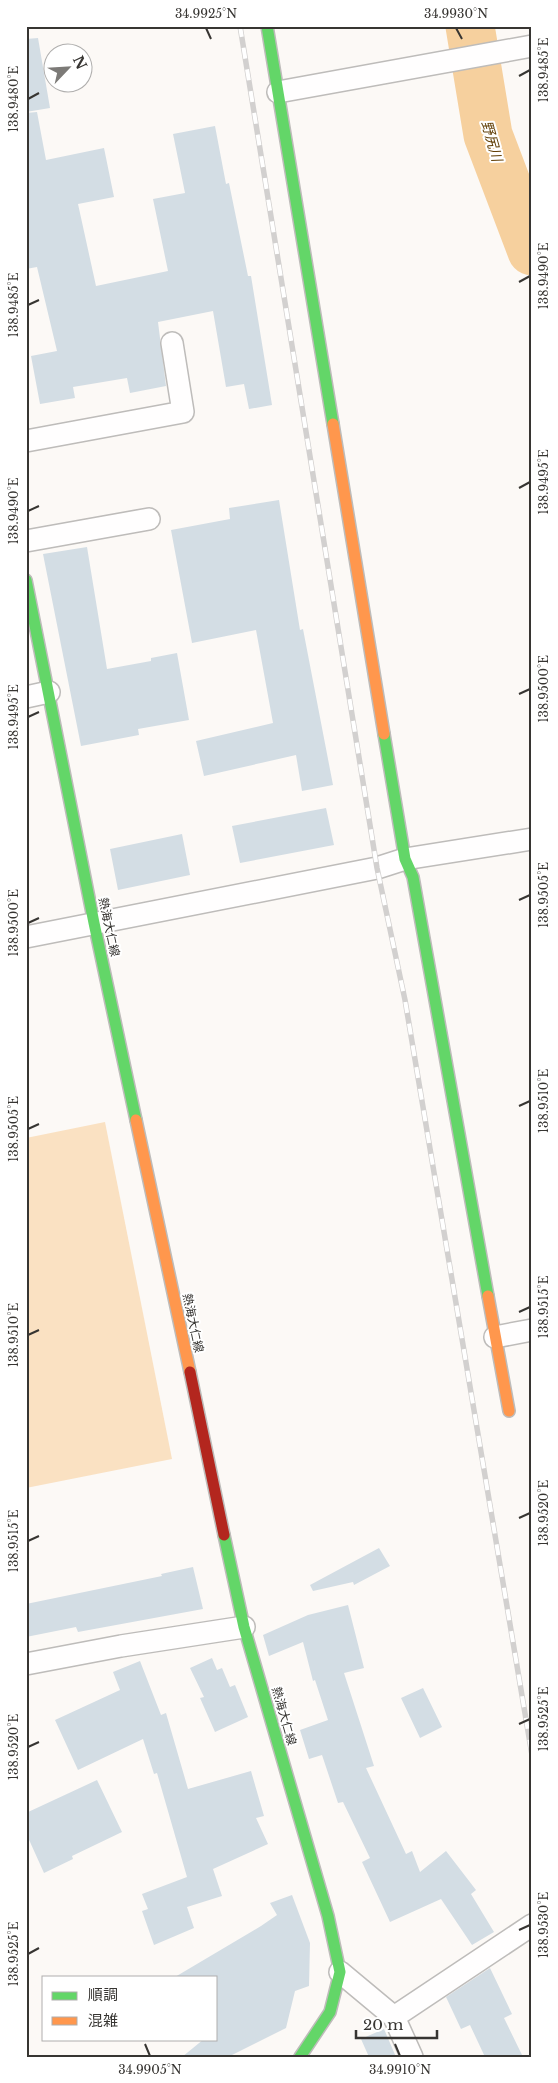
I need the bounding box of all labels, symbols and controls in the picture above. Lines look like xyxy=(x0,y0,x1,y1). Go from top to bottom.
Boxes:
text: 34.9925°N xyxy=(175,6,237,21)
text: 34.9930°N xyxy=(424,6,488,21)
text: 138.9485°E xyxy=(536,37,551,102)
north arrow xyxy=(42,42,92,92)
text: N xyxy=(69,53,91,72)
text: 138.9480°E xyxy=(6,65,21,132)
water label: 野尻川 xyxy=(478,118,507,166)
text: 138.9490°E xyxy=(536,242,551,310)
text: 138.9485°E xyxy=(6,272,21,337)
text: 138.9495°E xyxy=(536,449,551,515)
text: 138.9490°E xyxy=(6,477,21,545)
text: 138.9500°E xyxy=(536,655,551,723)
text: 138.9495°E xyxy=(6,684,21,750)
text: 138.9505°E xyxy=(536,862,551,928)
text: 138.9500°E xyxy=(6,889,21,957)
street label: 熱海大仁線 xyxy=(96,896,123,958)
text: 138.9510°E xyxy=(536,1068,551,1133)
text: 138.9505°E xyxy=(6,1096,21,1162)
text: 138.9515°E xyxy=(536,1275,551,1338)
street label: 熱海大仁線 xyxy=(180,1292,207,1354)
text: 138.9510°E xyxy=(6,1302,21,1367)
text: 138.9520°E xyxy=(536,1479,551,1546)
text: 138.9515°E xyxy=(6,1509,21,1572)
street label: 熱海大仁線 xyxy=(269,1685,300,1747)
text: 138.9525°E xyxy=(536,1686,551,1751)
text: 138.9520°E xyxy=(6,1713,21,1780)
text: 138.9530°E xyxy=(536,1891,551,1958)
text: 138.9525°E xyxy=(6,1921,21,1986)
legend xyxy=(42,1976,218,2040)
text: 順調 xyxy=(88,1985,118,2004)
scale bar xyxy=(356,2008,437,2040)
text: 混雑 xyxy=(88,2011,118,2030)
text: 20 m xyxy=(363,2015,403,2034)
text: 34.9905°N xyxy=(118,2062,182,2077)
text: 34.9910°N xyxy=(369,2062,431,2077)

